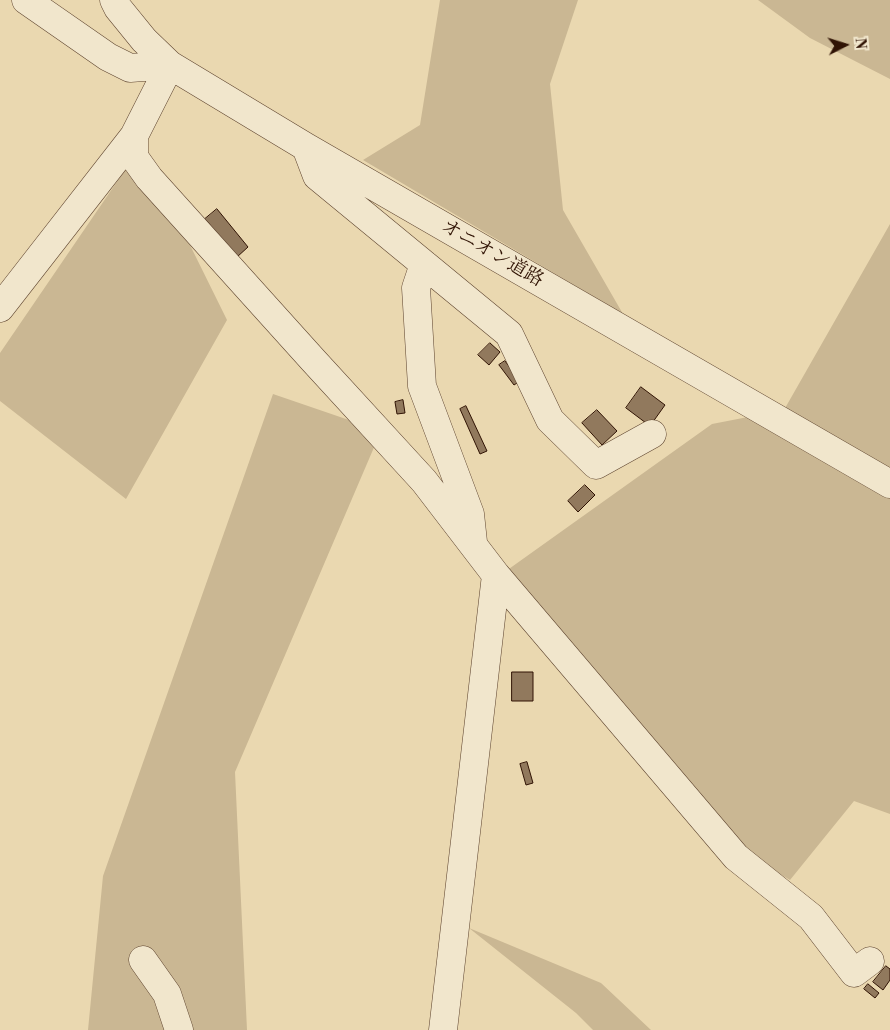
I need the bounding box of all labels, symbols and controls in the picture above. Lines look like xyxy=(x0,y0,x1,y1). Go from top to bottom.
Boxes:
north arrow xyxy=(820,20,870,70)
text: N xyxy=(850,37,869,50)
street label: オニオン道路 xyxy=(437,216,547,292)

